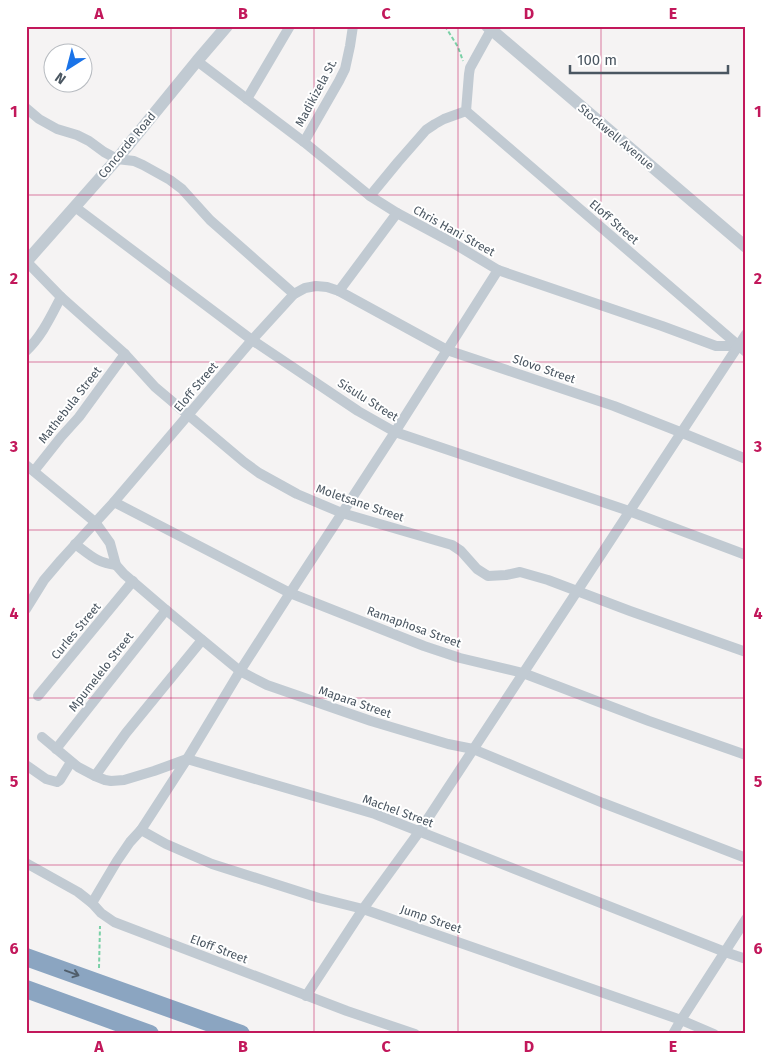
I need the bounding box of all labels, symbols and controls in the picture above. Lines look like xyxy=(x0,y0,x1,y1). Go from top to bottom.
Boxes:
text: A xyxy=(93,4,104,23)
text: B xyxy=(238,4,248,23)
text: C xyxy=(381,4,391,23)
text: D xyxy=(524,4,534,23)
text: E xyxy=(669,4,677,23)
north arrow xyxy=(42,42,92,92)
scale bar xyxy=(570,42,727,74)
text: 100 m xyxy=(577,51,617,69)
street label: Madikizela St. xyxy=(292,57,340,129)
text: N xyxy=(52,69,69,88)
street label: Stockwell Avenue xyxy=(575,101,657,173)
text: 1 xyxy=(10,102,18,121)
text: 1 xyxy=(754,102,762,121)
street label: Concorde Road xyxy=(95,109,159,181)
street label: Eloff Street xyxy=(587,197,642,248)
street label: Chris Hani Street xyxy=(411,203,498,260)
text: 2 xyxy=(10,269,18,288)
text: 2 xyxy=(754,269,762,288)
street label: Slovo Street xyxy=(511,352,578,387)
street label: Eloff Street xyxy=(171,359,221,415)
street label: Mathebula Street xyxy=(36,363,105,446)
street label: Sisulu Street xyxy=(335,376,401,425)
text: 3 xyxy=(9,437,18,456)
text: 3 xyxy=(753,437,762,456)
street label: Moletsane Street xyxy=(314,481,406,525)
street label: Curles Street xyxy=(48,599,104,662)
street label: Ramaphosa Street xyxy=(365,603,464,651)
text: 4 xyxy=(9,604,19,623)
text: 4 xyxy=(753,604,763,623)
street label: Mpumelelo Street xyxy=(66,629,137,714)
street label: Mapara Street xyxy=(317,683,394,721)
text: 5 xyxy=(10,772,19,791)
text: 5 xyxy=(754,772,763,791)
street label: Machel Street xyxy=(361,792,436,831)
street label: Jump Street xyxy=(399,902,464,936)
street label: Eloff Street xyxy=(188,932,250,967)
text: 6 xyxy=(9,939,19,958)
text: 6 xyxy=(753,939,763,958)
one-way arrow xyxy=(64,969,79,978)
text: A xyxy=(93,1037,104,1056)
text: B xyxy=(238,1037,248,1056)
text: C xyxy=(381,1037,391,1056)
text: D xyxy=(524,1037,534,1056)
text: E xyxy=(669,1037,677,1056)

